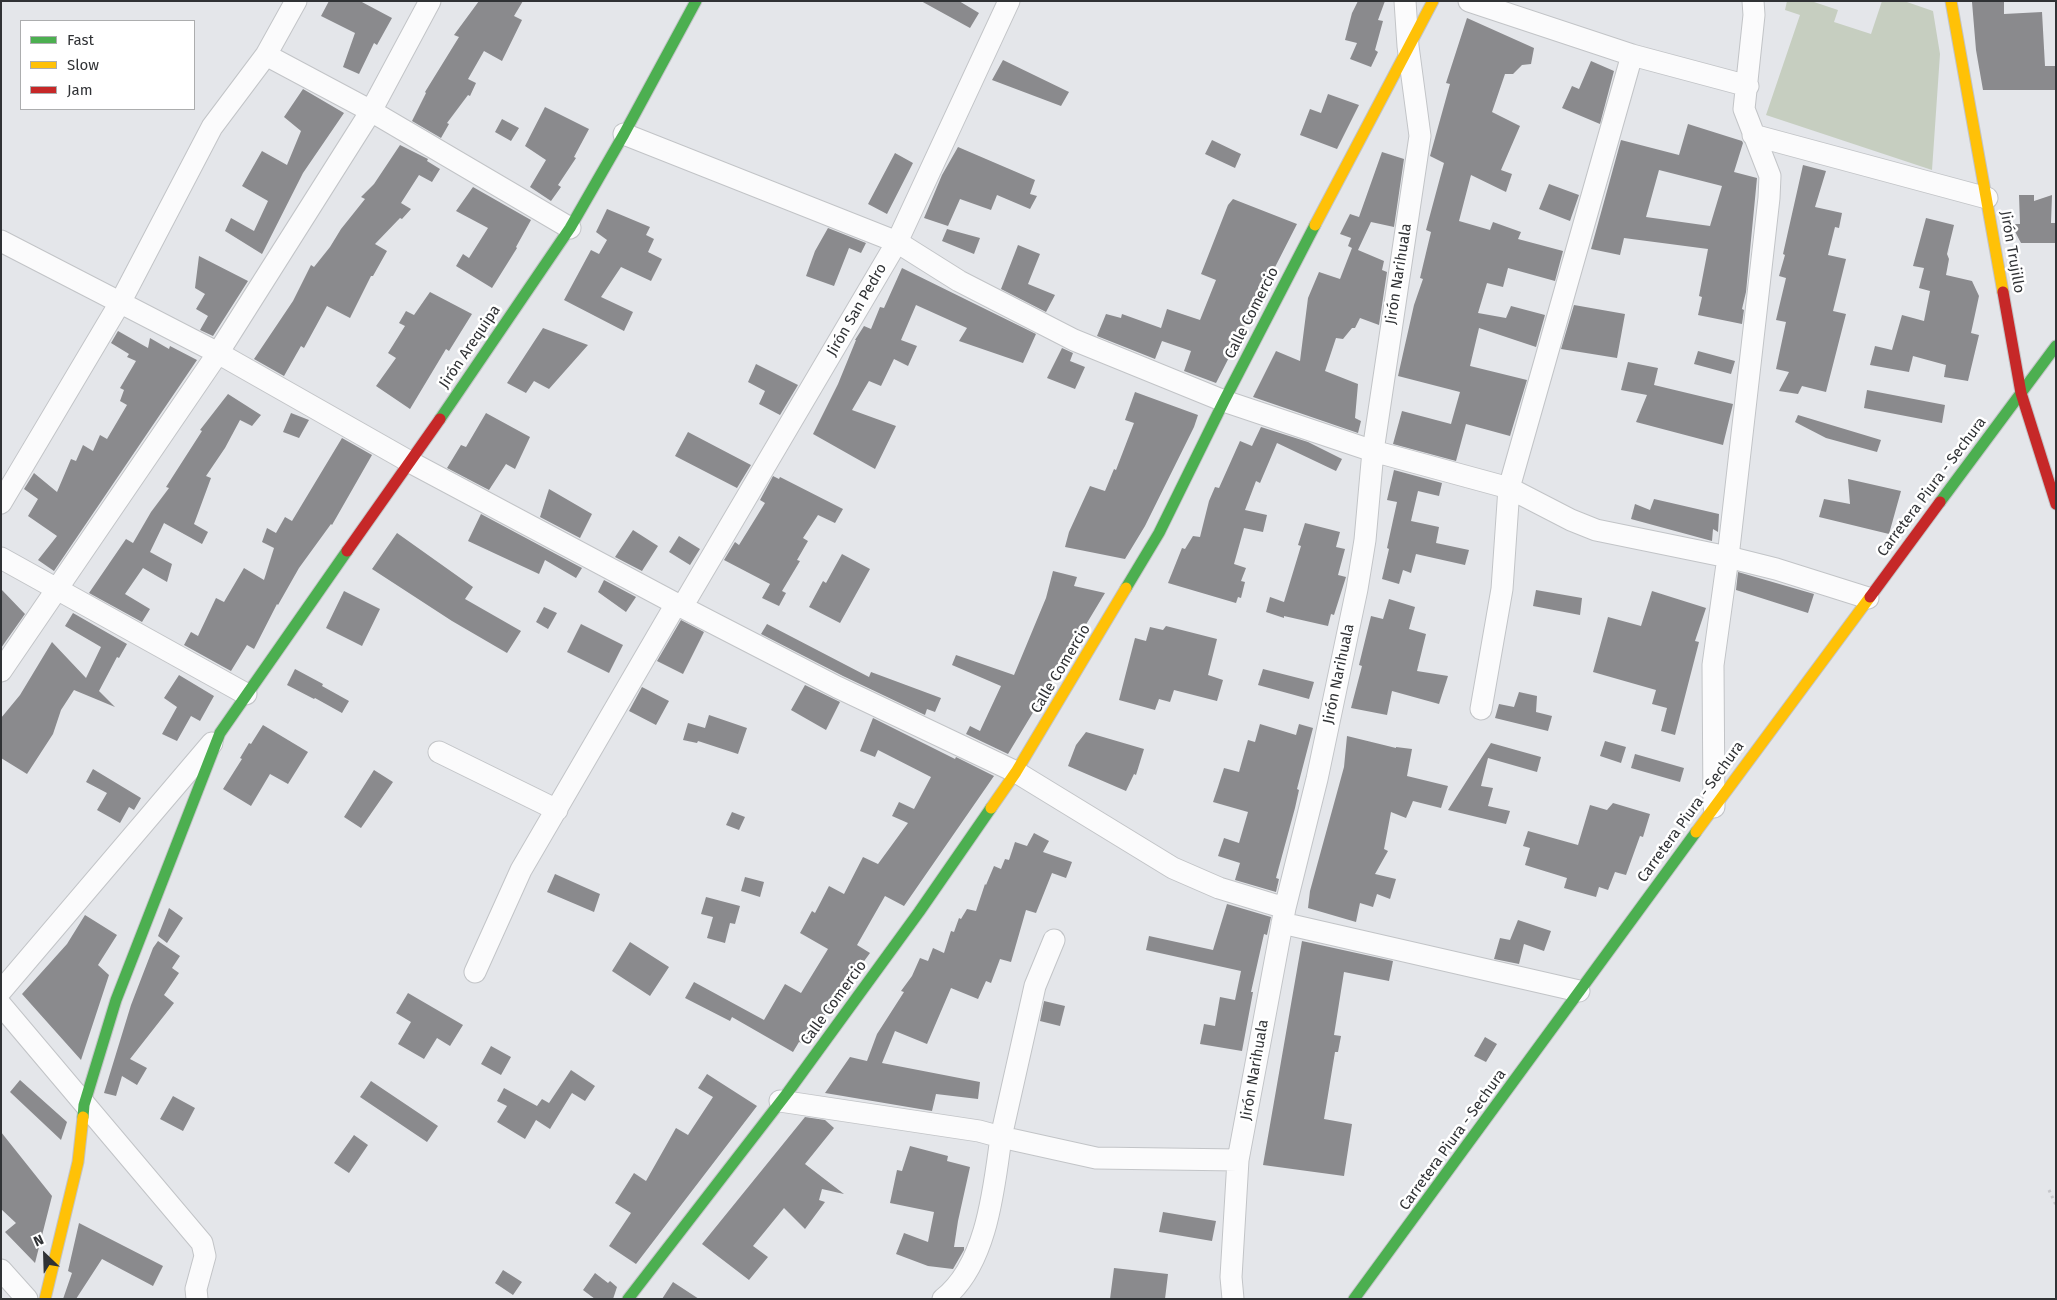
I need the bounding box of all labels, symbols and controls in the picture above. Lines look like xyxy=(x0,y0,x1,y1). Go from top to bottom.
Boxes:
legend xyxy=(20,20,195,110)
text: Fast xyxy=(67,31,94,49)
text: Slow xyxy=(67,56,99,74)
text: Jam xyxy=(67,81,93,99)
street label: Jirón Trujillo xyxy=(1996,209,2028,295)
street label: Jirón Narihuala xyxy=(1382,222,1416,326)
street label: Jirón San Pedro xyxy=(823,260,891,360)
street label: Calle Comercio xyxy=(1221,264,1283,362)
street label: Jirón Arequipa xyxy=(436,302,504,392)
street label: Carretera Piura - Sechura xyxy=(1874,414,1990,560)
street label: Calle Comercio xyxy=(1027,621,1095,717)
street label: Jirón Narihuala xyxy=(1320,622,1358,726)
street label: Carretera Piura - Sechura xyxy=(1634,738,1748,886)
street label: Calle Comercio xyxy=(797,957,871,1049)
street label: Jirón Narihuala xyxy=(1237,1018,1273,1122)
street label: Carretera Piura - Sechura xyxy=(1396,1066,1510,1214)
north arrow xyxy=(20,1230,70,1280)
text: N xyxy=(31,1231,46,1250)

